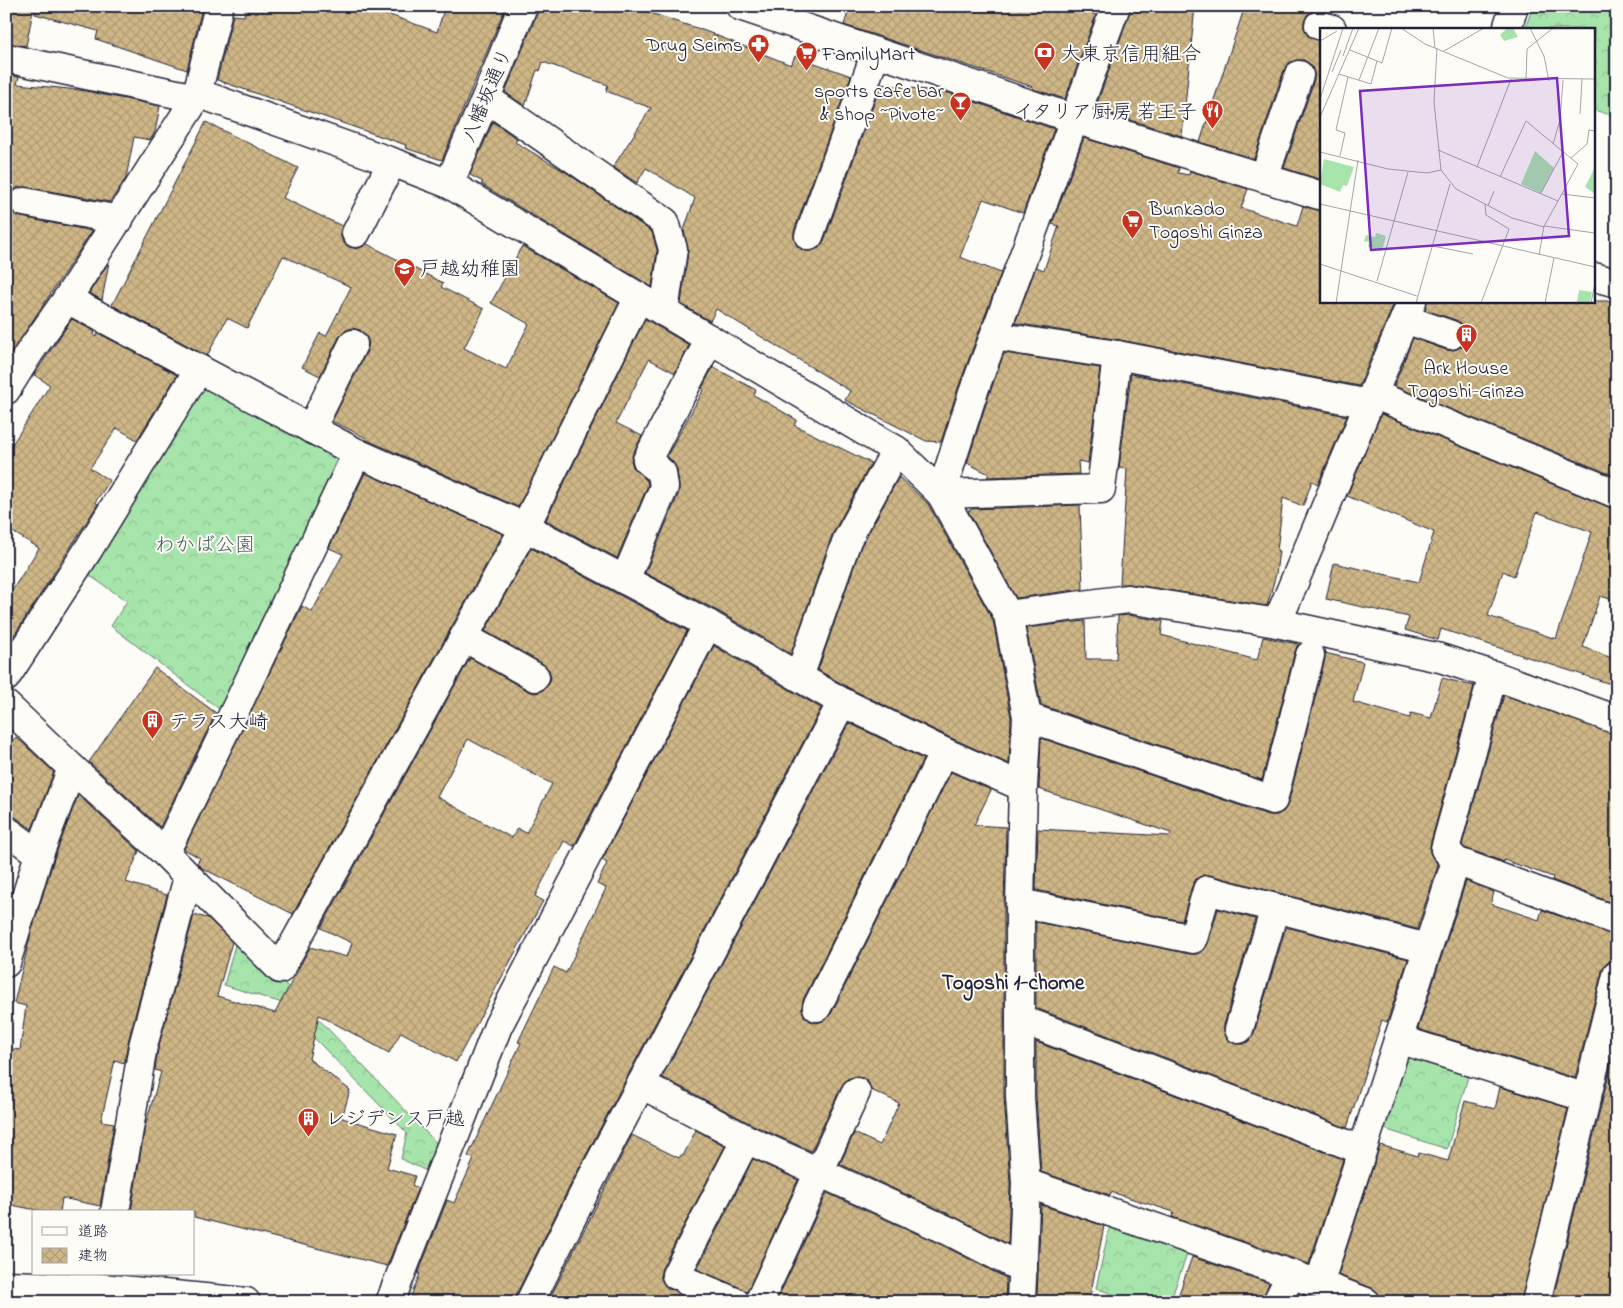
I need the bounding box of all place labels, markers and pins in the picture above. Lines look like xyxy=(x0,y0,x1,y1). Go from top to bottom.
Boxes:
place label: Drug Seims xyxy=(645,32,743,62)
pharmacy icon: Drug Seims xyxy=(747,32,771,63)
supermarket icon: FamilyMart xyxy=(794,41,818,72)
place label: FamilyMart xyxy=(821,41,915,70)
bank icon: 大東京信用組合 xyxy=(1033,41,1057,72)
place label: 大東京信用組合 xyxy=(1061,41,1201,70)
place label: sports cafe bar & shop ~Pivote~ xyxy=(814,78,945,130)
bar icon: sports cafe bar & shop ~Pivote~ xyxy=(948,90,972,121)
place label: イタリア厨房 若王子 xyxy=(1013,99,1197,128)
restaurant icon: イタリア厨房 若王子 xyxy=(1201,99,1225,130)
place label: Bunkado Togoshi Ginza xyxy=(1148,196,1263,249)
supermarket icon: Bunkado Togoshi Ginza xyxy=(1121,208,1145,239)
school or university icon: 戸越幼稚園 xyxy=(392,256,416,287)
place label: 戸越幼稚園 xyxy=(420,256,520,285)
building icon: Ark House Togoshi-Ginza xyxy=(1454,323,1478,354)
place label: Ark House Togoshi-Ginza xyxy=(1408,355,1524,408)
building icon: テラス大崎 xyxy=(141,709,165,740)
place label: テラス大崎 xyxy=(169,709,268,738)
building icon: レジデンス戸越 xyxy=(297,1106,321,1137)
place label: レジデンス戸越 xyxy=(325,1106,465,1135)

